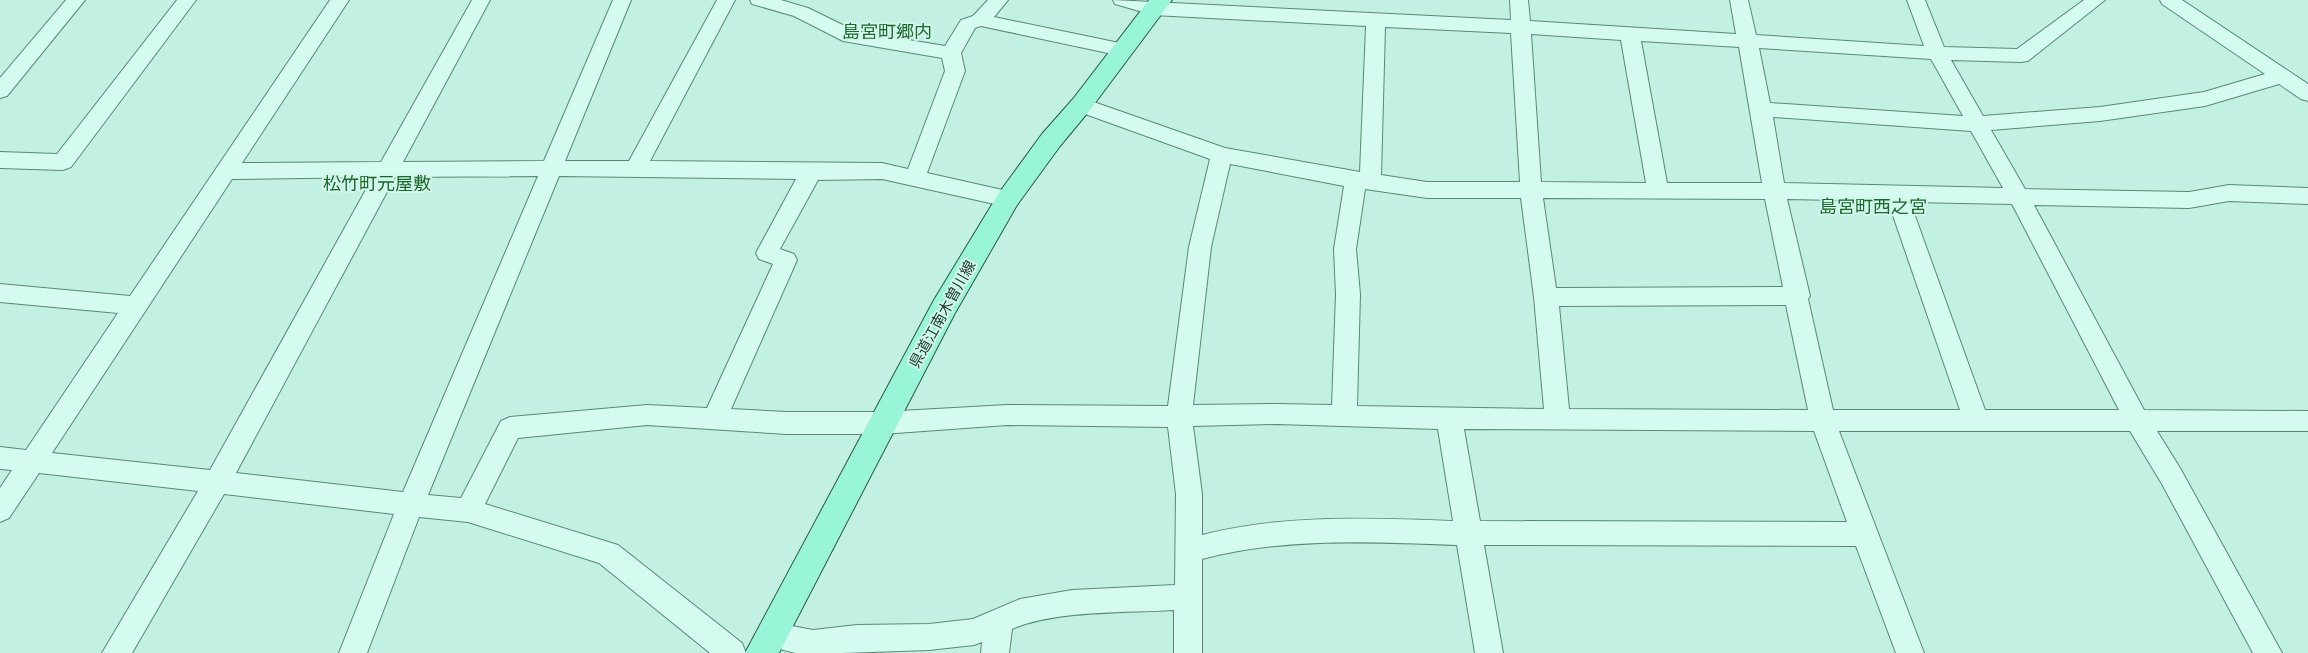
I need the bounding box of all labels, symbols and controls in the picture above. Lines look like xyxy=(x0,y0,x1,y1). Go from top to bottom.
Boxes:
district label: 島宮町郷内 xyxy=(842,19,932,44)
district label: 松竹町元屋敷 xyxy=(323,171,431,196)
district label: 島宮町西之宮 xyxy=(1819,194,1927,219)
street label: 県道江南木曽川線 xyxy=(904,256,980,372)

